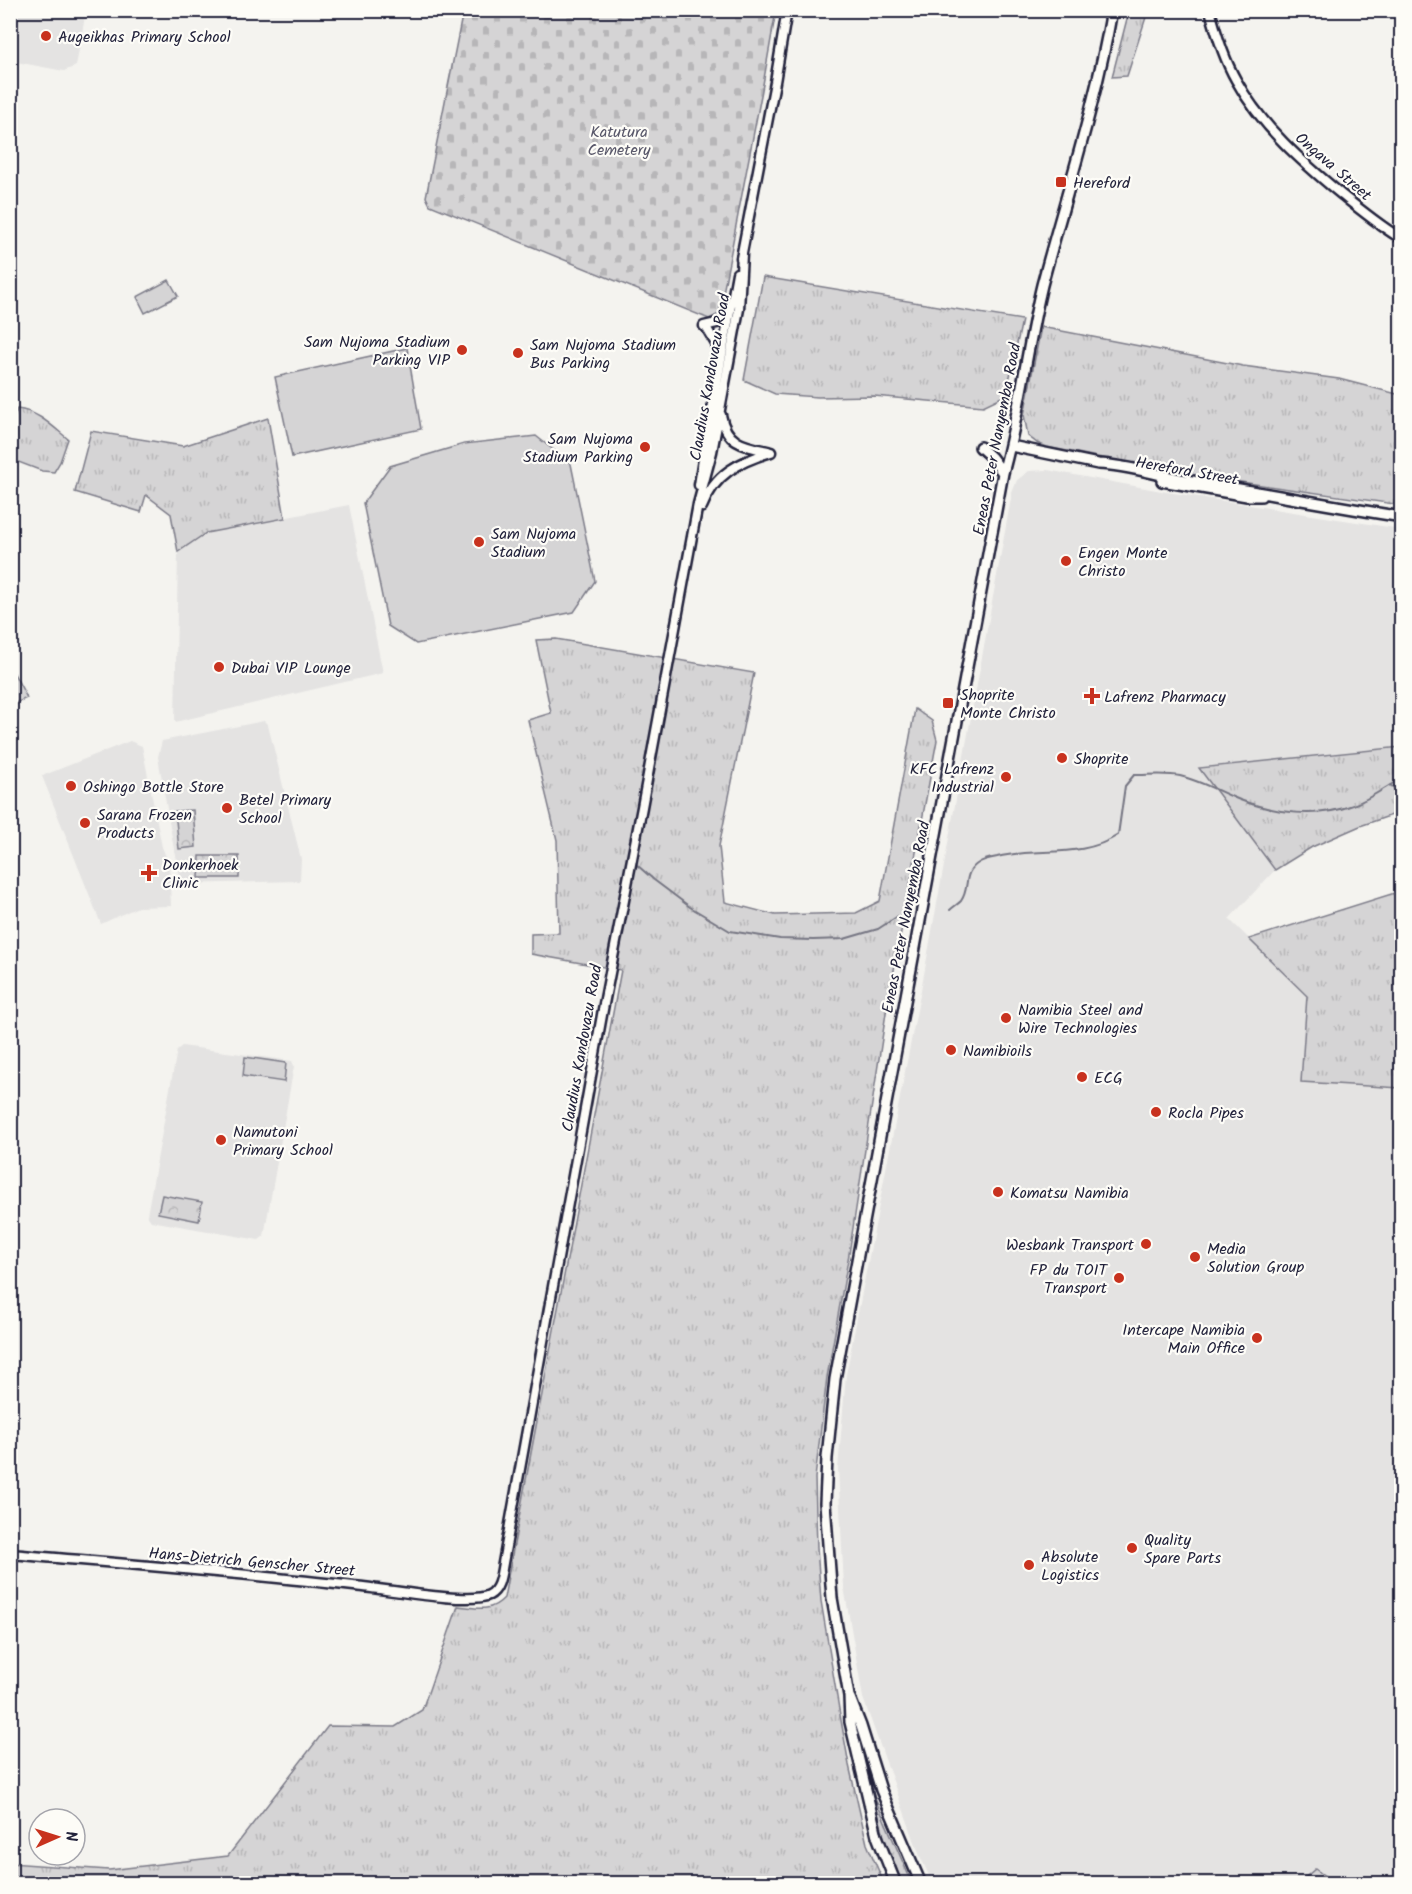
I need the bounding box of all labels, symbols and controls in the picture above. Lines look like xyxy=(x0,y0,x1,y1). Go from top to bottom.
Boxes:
place label: Augeikhas Primary School xyxy=(58,25,231,50)
marker: Augeikhas Primary School xyxy=(39,29,53,43)
park label: Katutura Cemetery xyxy=(588,120,651,163)
street label: Ongava Street xyxy=(1289,127,1378,208)
place label: Hereford xyxy=(1073,171,1131,196)
marker: Hereford xyxy=(1054,175,1068,189)
street label: Claudius Kandovazu Road xyxy=(683,291,738,463)
place label: Sam Nujoma Stadium Parking VIP xyxy=(304,330,450,373)
place label: Sam Nujoma Stadium Bus Parking xyxy=(530,333,676,376)
street label: Eneas Peter Nanyemba Road xyxy=(967,340,1029,538)
marker: Sam Nujoma Stadium Parking VIP xyxy=(455,343,469,357)
marker: Sam Nujoma Stadium Bus Parking xyxy=(511,346,525,360)
place label: Sam Nujoma Stadium Parking xyxy=(523,427,633,470)
marker: Sam Nujoma Stadium Parking xyxy=(638,440,652,454)
street label: Hereford Street xyxy=(1133,450,1241,493)
place label: Sam Nujoma Stadium xyxy=(491,522,576,565)
marker: Sam Nujoma Stadium xyxy=(472,535,486,549)
place label: Engen Monte Christo xyxy=(1078,541,1167,584)
marker: Engen Monte Christo xyxy=(1059,554,1073,568)
place label: Dubai VIP Lounge xyxy=(231,656,351,681)
marker: Dubai VIP Lounge xyxy=(212,660,226,674)
place label: Shoprite Monte Christo xyxy=(960,683,1056,726)
place label: Lafrenz Pharmacy xyxy=(1104,685,1226,710)
marker: Lafrenz Pharmacy xyxy=(1085,689,1099,703)
marker: Shoprite Monte Christo xyxy=(941,696,955,710)
place label: Shoprite xyxy=(1074,747,1128,772)
marker: Shoprite xyxy=(1055,751,1069,765)
place label: KFC Lafrenz Industrial xyxy=(910,757,994,800)
marker: KFC Lafrenz Industrial xyxy=(999,770,1013,784)
place label: Oshingo Bottle Store xyxy=(83,775,224,800)
marker: Oshingo Bottle Store xyxy=(64,779,78,793)
place label: Betel Primary School xyxy=(239,788,331,831)
marker: Betel Primary School xyxy=(220,801,234,815)
place label: Sarana Frozen Products xyxy=(97,803,192,846)
marker: Sarana Frozen Products xyxy=(78,816,92,830)
street label: Eneas Peter Nanyemba Road xyxy=(876,818,938,1016)
place label: Donkerhoek Clinic xyxy=(162,853,239,896)
marker: Donkerhoek Clinic xyxy=(140,864,158,882)
street label: Claudius Kandovazu Road xyxy=(555,962,610,1134)
place label: Namibia Steel and Wire Technologies xyxy=(1018,998,1143,1041)
marker: Namibia Steel and Wire Technologies xyxy=(999,1011,1013,1025)
place label: Namibioils xyxy=(963,1039,1032,1064)
marker: Namibioils xyxy=(944,1043,958,1057)
place label: ECG xyxy=(1094,1066,1123,1091)
marker: ECG xyxy=(1075,1070,1089,1084)
place label: Rocla Pipes xyxy=(1168,1101,1244,1126)
marker: Rocla Pipes xyxy=(1149,1105,1163,1119)
place label: Namutoni Primary School xyxy=(233,1120,333,1163)
marker: Namutoni Primary School xyxy=(214,1133,228,1147)
place label: Komatsu Namibia xyxy=(1010,1181,1129,1206)
marker: Komatsu Namibia xyxy=(991,1185,1005,1199)
place label: Wesbank Transport xyxy=(1006,1233,1135,1258)
marker: Wesbank Transport xyxy=(1139,1237,1153,1251)
place label: Media Solution Group xyxy=(1207,1237,1305,1280)
marker: Media Solution Group xyxy=(1188,1250,1202,1264)
place label: FP du TOIT Transport xyxy=(1030,1258,1108,1301)
marker: FP du TOIT Transport xyxy=(1112,1271,1126,1285)
place label: Intercape Namibia Main Office xyxy=(1122,1318,1245,1361)
marker: Intercape Namibia Main Office xyxy=(1250,1331,1264,1345)
place label: Quality Spare Parts xyxy=(1144,1528,1221,1571)
street label: Hans-Dietrich Genscher Street xyxy=(148,1541,357,1584)
marker: Quality Spare Parts xyxy=(1125,1541,1139,1555)
place label: Absolute Logistics xyxy=(1041,1545,1099,1588)
marker: Absolute Logistics xyxy=(1022,1558,1036,1572)
north arrow xyxy=(27,1807,87,1867)
text: N xyxy=(58,1831,83,1842)

